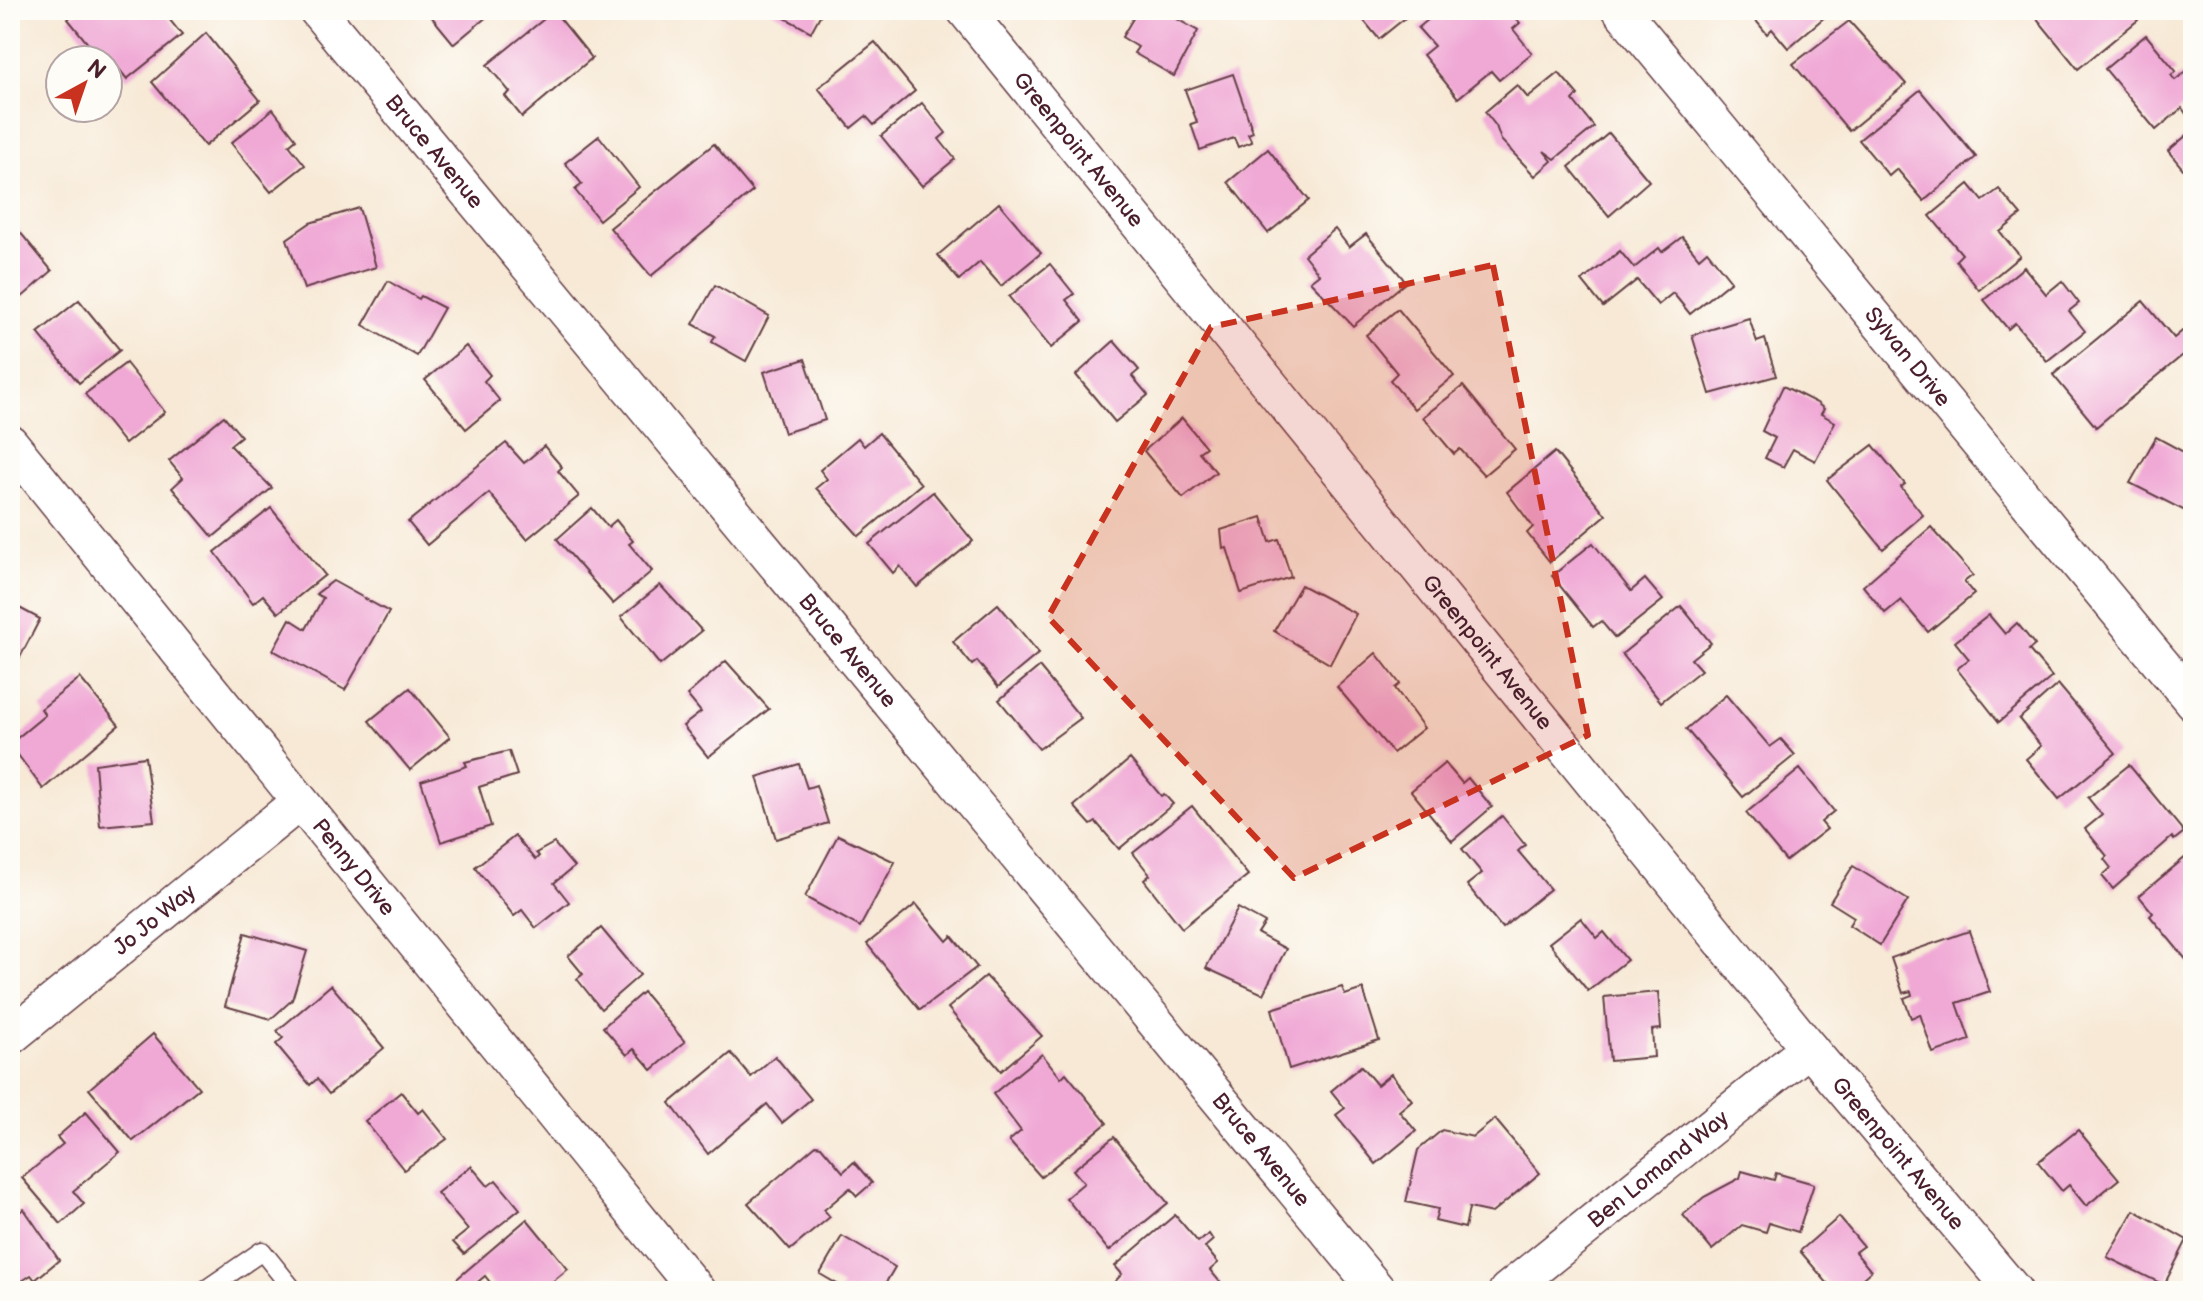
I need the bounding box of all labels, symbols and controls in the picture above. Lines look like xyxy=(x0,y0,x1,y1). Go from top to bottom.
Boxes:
north arrow xyxy=(44,44,124,124)
text: N xyxy=(81,54,111,85)
street label: Greenpoint Avenue xyxy=(1008,67,1150,233)
street label: Bruce Avenue xyxy=(379,89,489,214)
street label: Sylvan Drive xyxy=(1859,302,1957,412)
street label: Greenpoint Avenue xyxy=(1416,569,1558,735)
street label: Bruce Avenue xyxy=(793,588,903,713)
street label: Penny Drive xyxy=(306,813,401,921)
street label: Jo Jo Way xyxy=(108,878,201,961)
street label: Greenpoint Avenue xyxy=(1826,1072,1970,1236)
street label: Bruce Avenue xyxy=(1206,1087,1316,1212)
street label: Ben Lomand Way xyxy=(1582,1105,1734,1234)

